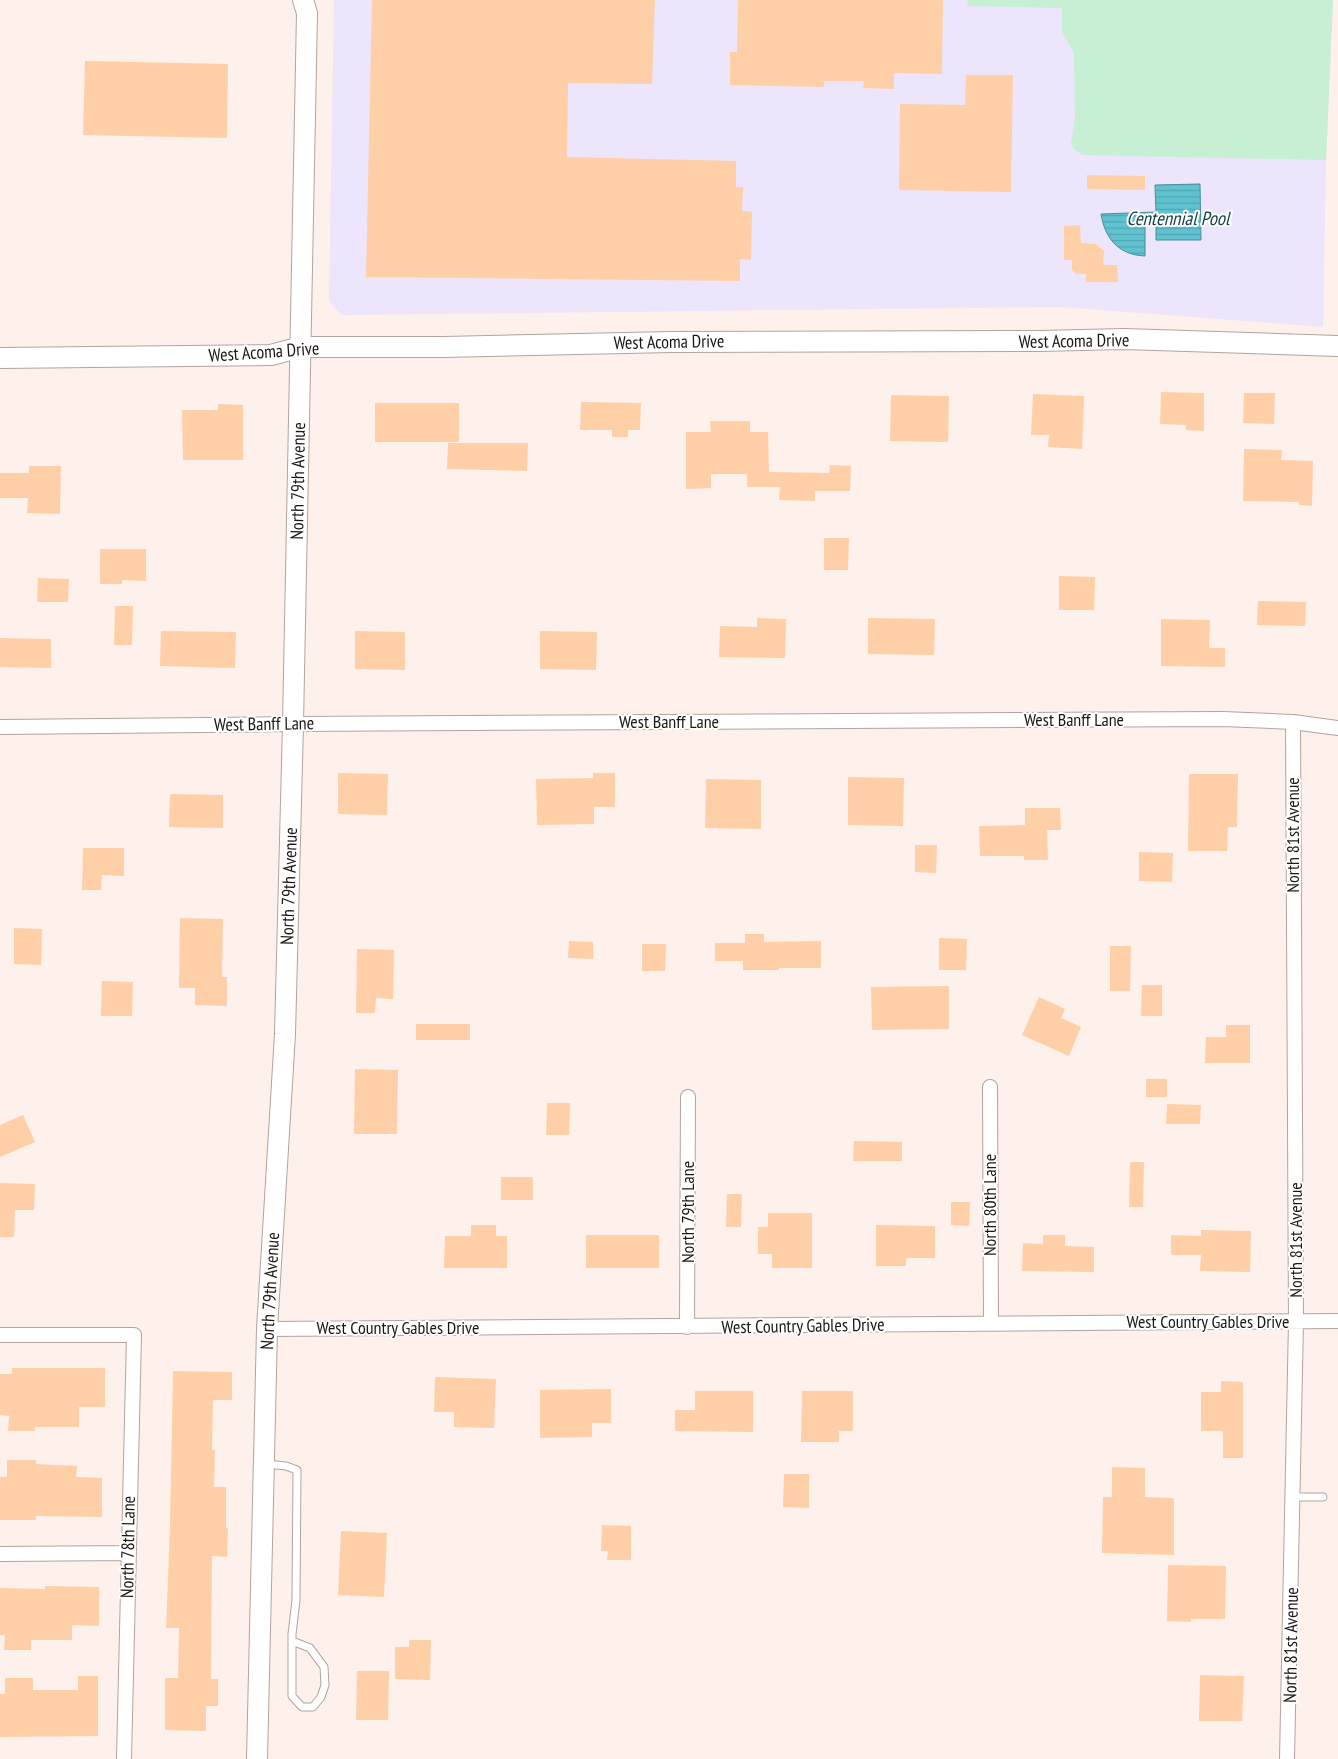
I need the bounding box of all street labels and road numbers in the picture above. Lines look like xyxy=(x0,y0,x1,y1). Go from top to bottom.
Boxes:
street label: West Acoma Drive xyxy=(1018,328,1130,353)
street label: West Acoma Drive xyxy=(613,329,725,354)
street label: West Acoma Drive xyxy=(208,336,320,367)
street label: North 79th Avenue xyxy=(285,422,310,540)
street label: West Banff Lane xyxy=(1024,708,1124,731)
street label: West Banff Lane xyxy=(619,710,719,733)
street label: West Banff Lane xyxy=(214,711,314,736)
street label: North 81st Avenue xyxy=(1281,777,1304,893)
street label: North 79th Avenue xyxy=(275,827,302,945)
street label: North 80th Lane xyxy=(978,1154,1001,1256)
street label: North 79th Lane xyxy=(676,1161,699,1263)
street label: North 81st Avenue xyxy=(1284,1182,1307,1298)
street label: North 79th Avenue xyxy=(255,1232,284,1350)
street label: West Country Gables Drive xyxy=(1126,1310,1290,1333)
street label: West Country Gables Drive xyxy=(721,1313,885,1338)
street label: West Country Gables Drive xyxy=(316,1316,480,1339)
street label: North 78th Lane xyxy=(115,1496,140,1598)
street label: North 81st Avenue xyxy=(1278,1587,1303,1703)

